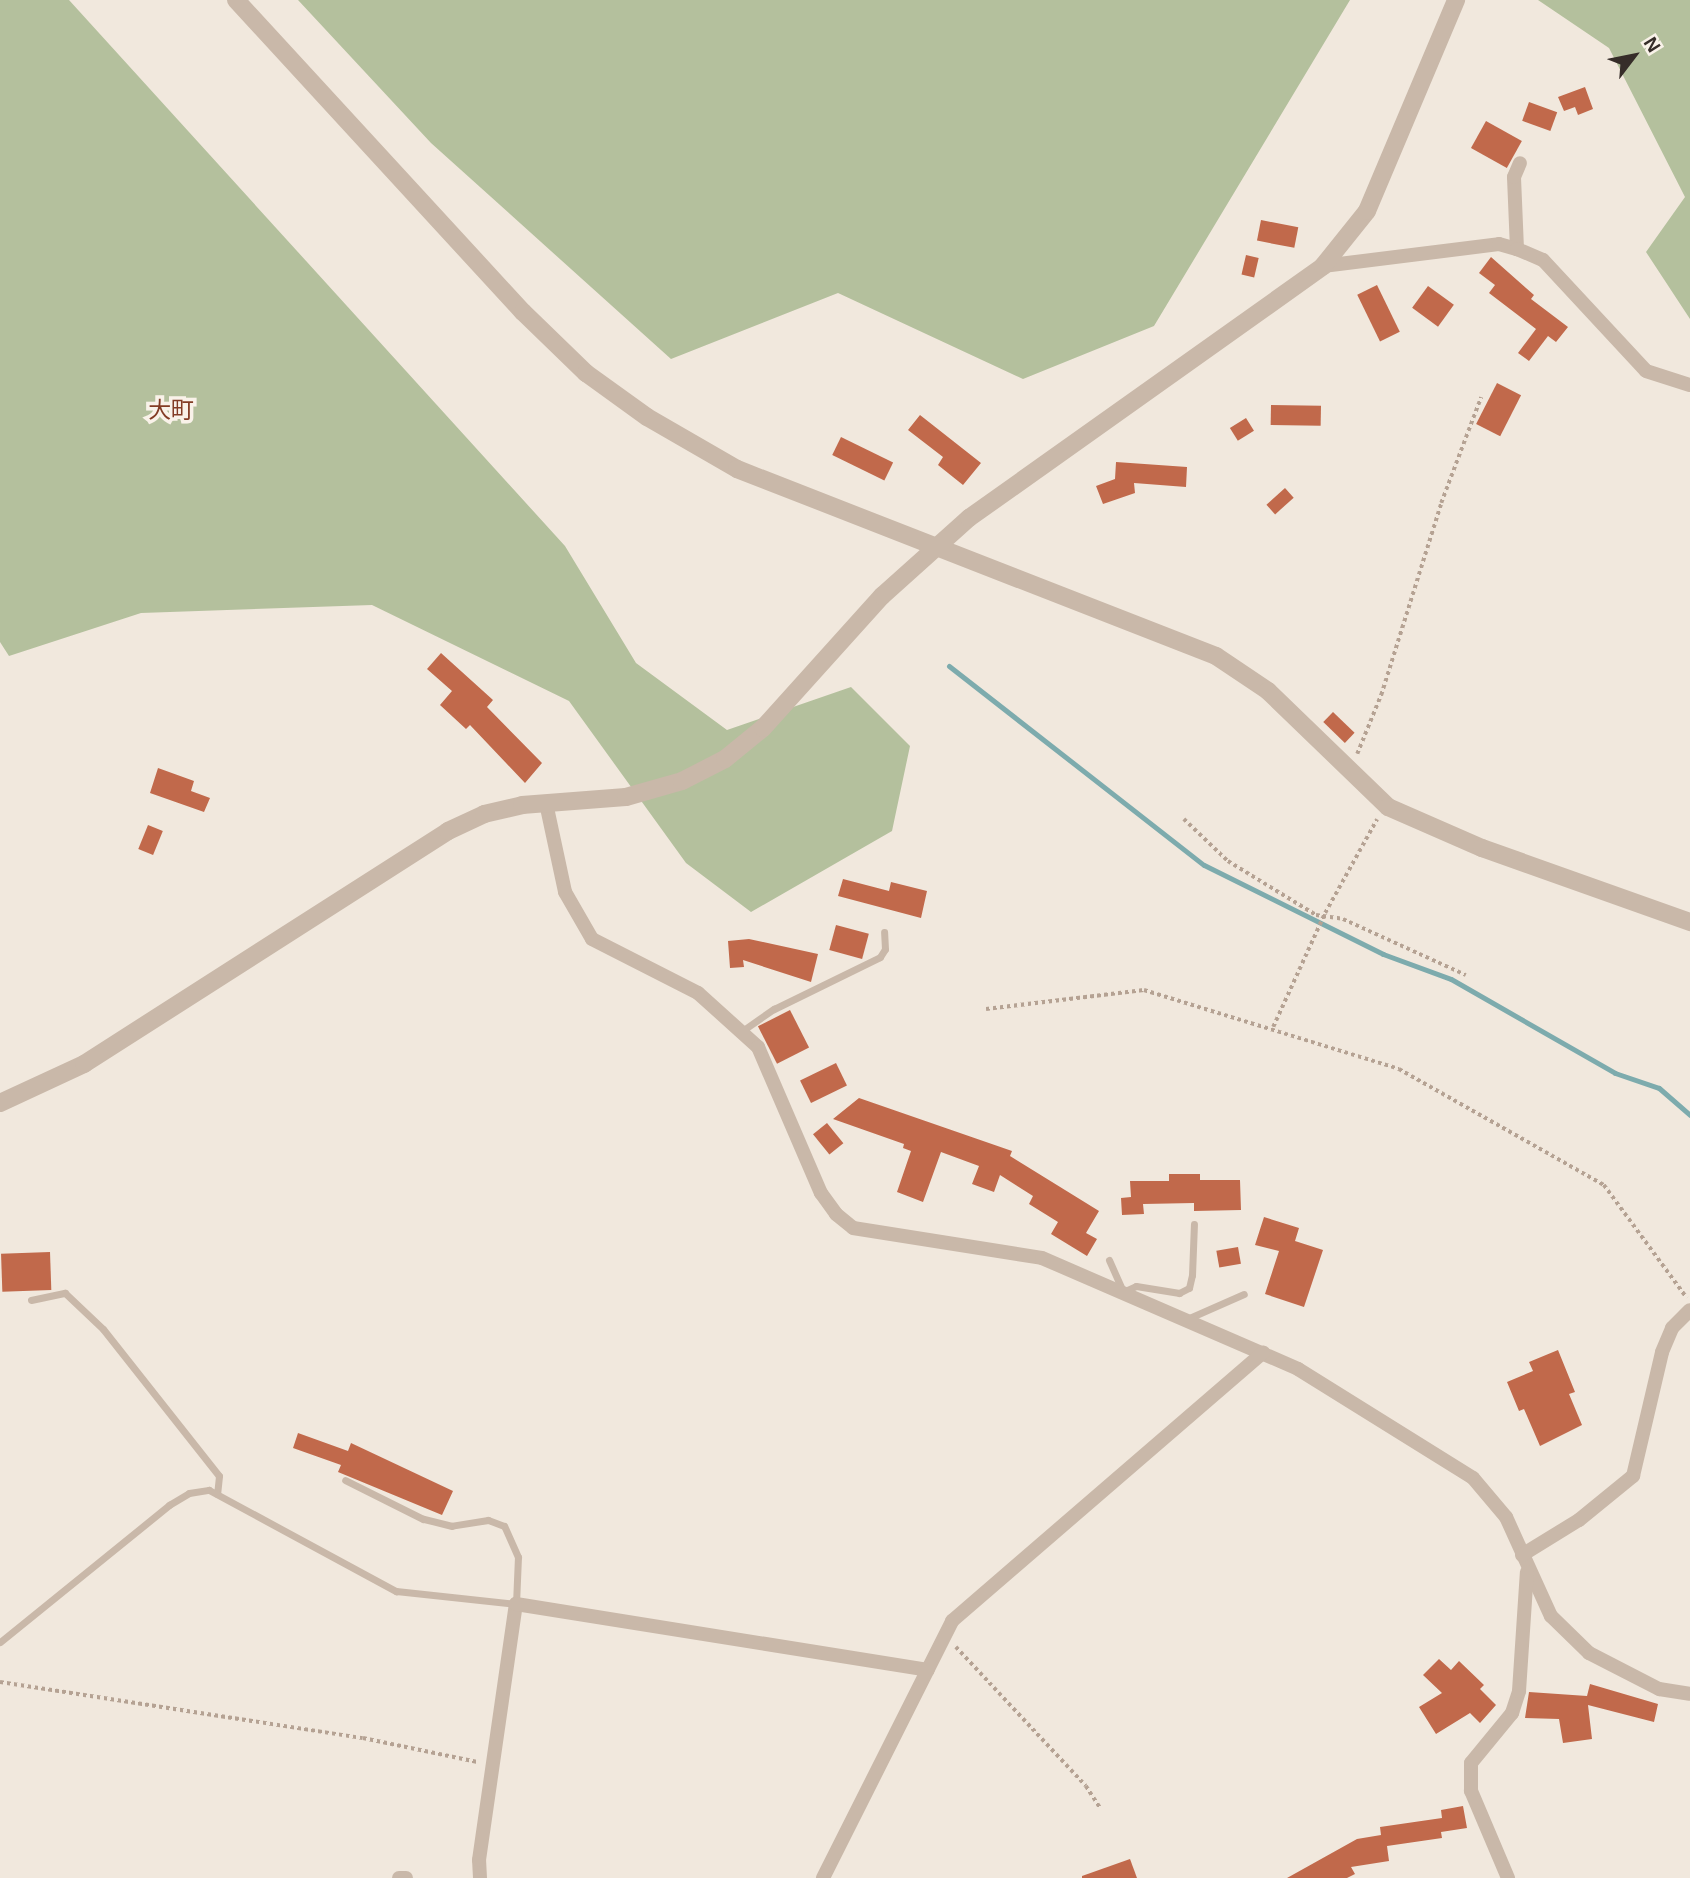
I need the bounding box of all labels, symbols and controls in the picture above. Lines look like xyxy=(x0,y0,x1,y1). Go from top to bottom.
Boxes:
north arrow xyxy=(1599,21,1669,91)
text: N xyxy=(1640,33,1665,56)
district label: 大町 xyxy=(148,396,194,424)

